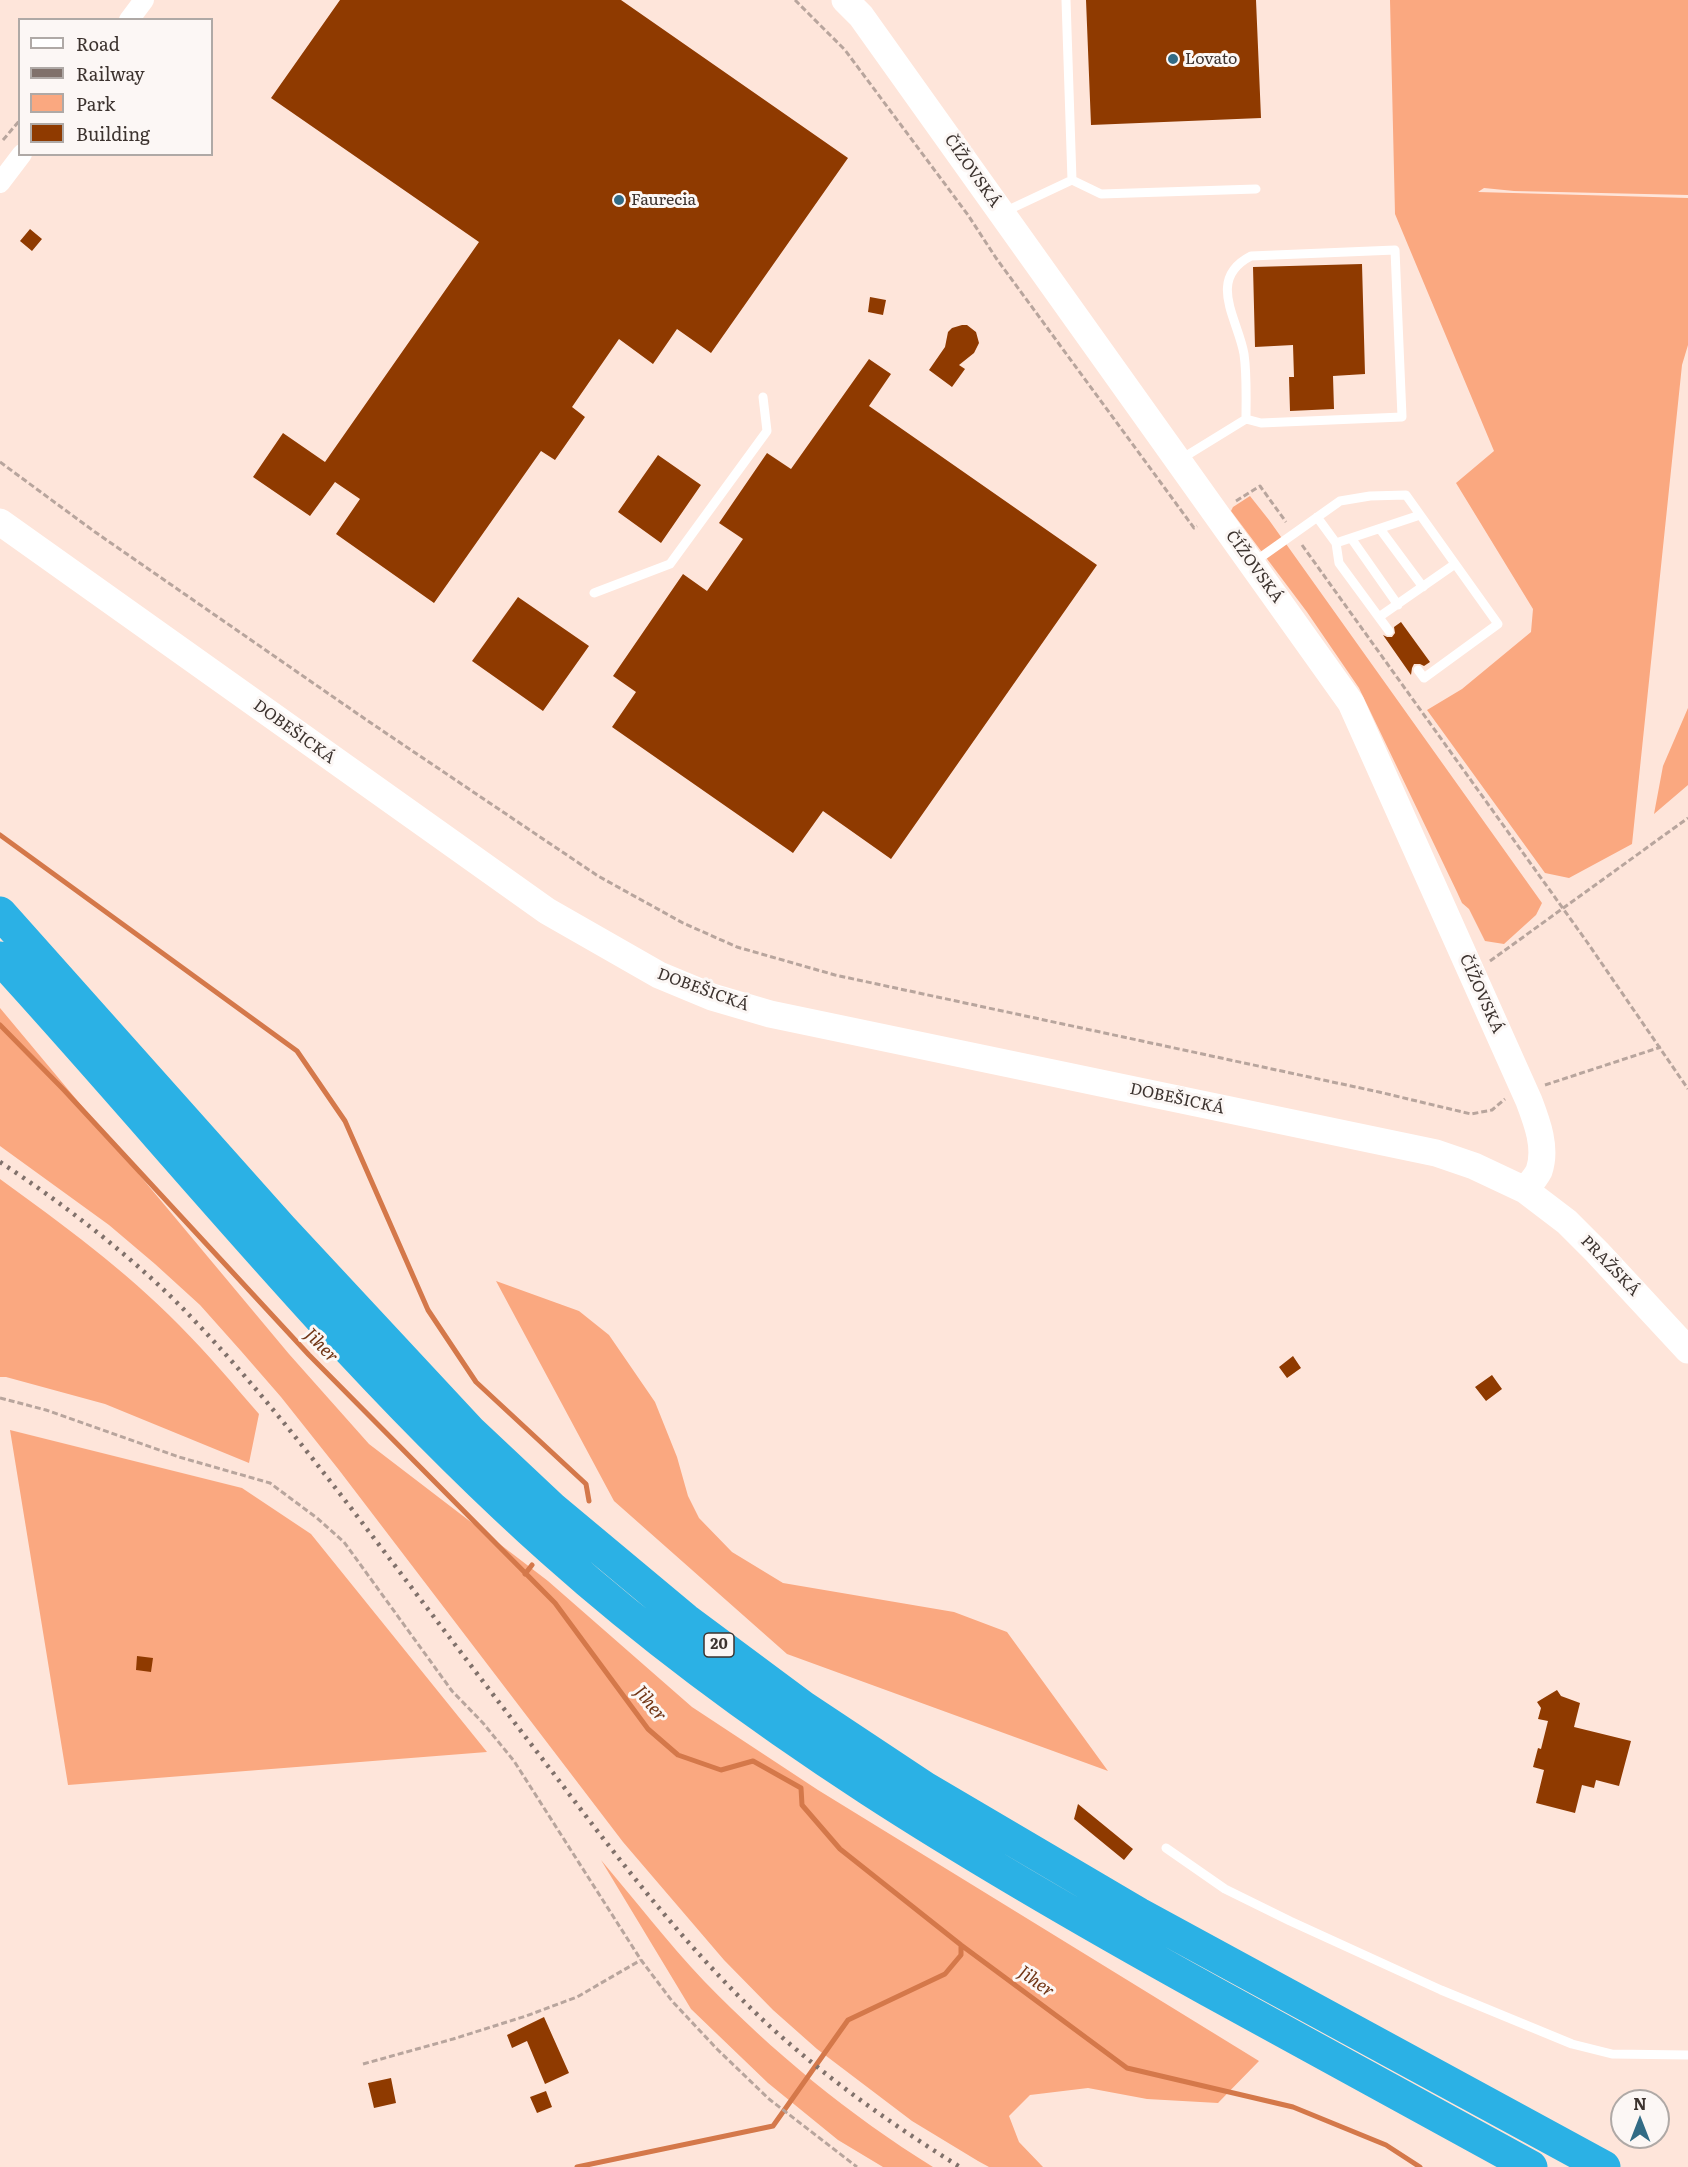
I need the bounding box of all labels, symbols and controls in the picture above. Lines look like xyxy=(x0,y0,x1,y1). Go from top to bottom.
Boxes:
legend xyxy=(18,18,213,156)
text: Road xyxy=(76,30,120,57)
place label: Lovato xyxy=(1185,49,1237,69)
marker: Lovato xyxy=(1166,52,1180,66)
text: Railway xyxy=(76,60,145,87)
text: Park xyxy=(76,90,115,117)
text: Building xyxy=(76,120,150,147)
street label: ČÍŽOVSKÁ xyxy=(940,131,1004,211)
place label: Faurecia xyxy=(631,190,696,210)
marker: Faurecia xyxy=(612,193,626,207)
street label: ČÍŽOVSKÁ xyxy=(1221,527,1287,607)
street label: DOBEŠICKÁ xyxy=(249,696,339,768)
street label: ČÍŽOVSKÁ xyxy=(1455,951,1507,1037)
street label: DOBEŠICKÁ xyxy=(654,965,752,1015)
street label: DOBEŠICKÁ xyxy=(1128,1080,1226,1118)
street label: PRAŽSKÁ xyxy=(1576,1232,1644,1300)
water label: Jiher xyxy=(300,1324,342,1368)
road number: 20 xyxy=(704,1633,734,1657)
water label: Jiher xyxy=(629,1682,671,1726)
water label: Jiher xyxy=(1014,1962,1058,2002)
north arrow xyxy=(1610,2089,1670,2149)
text: N xyxy=(1633,2091,1647,2115)

